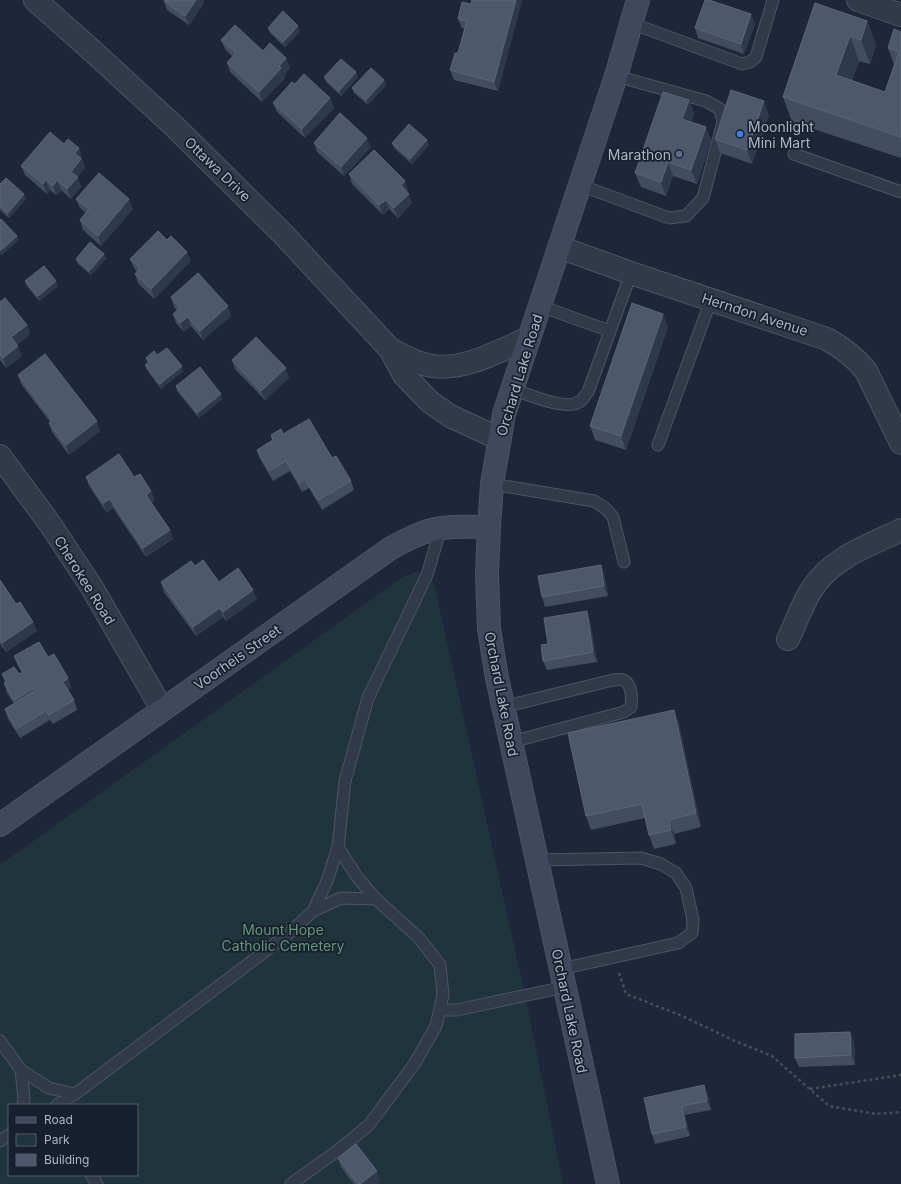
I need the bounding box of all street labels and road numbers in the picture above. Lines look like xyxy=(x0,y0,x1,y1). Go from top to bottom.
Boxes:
street label: Ottawa Drive xyxy=(181,133,255,205)
street label: Herndon Avenue xyxy=(700,289,810,339)
street label: Orchard Lake Road xyxy=(492,312,546,438)
street label: Cherokee Road xyxy=(51,532,119,628)
street label: Voorheis Street xyxy=(190,621,284,693)
street label: Orchard Lake Road xyxy=(482,630,522,758)
street label: Orchard Lake Road xyxy=(549,947,591,1075)

